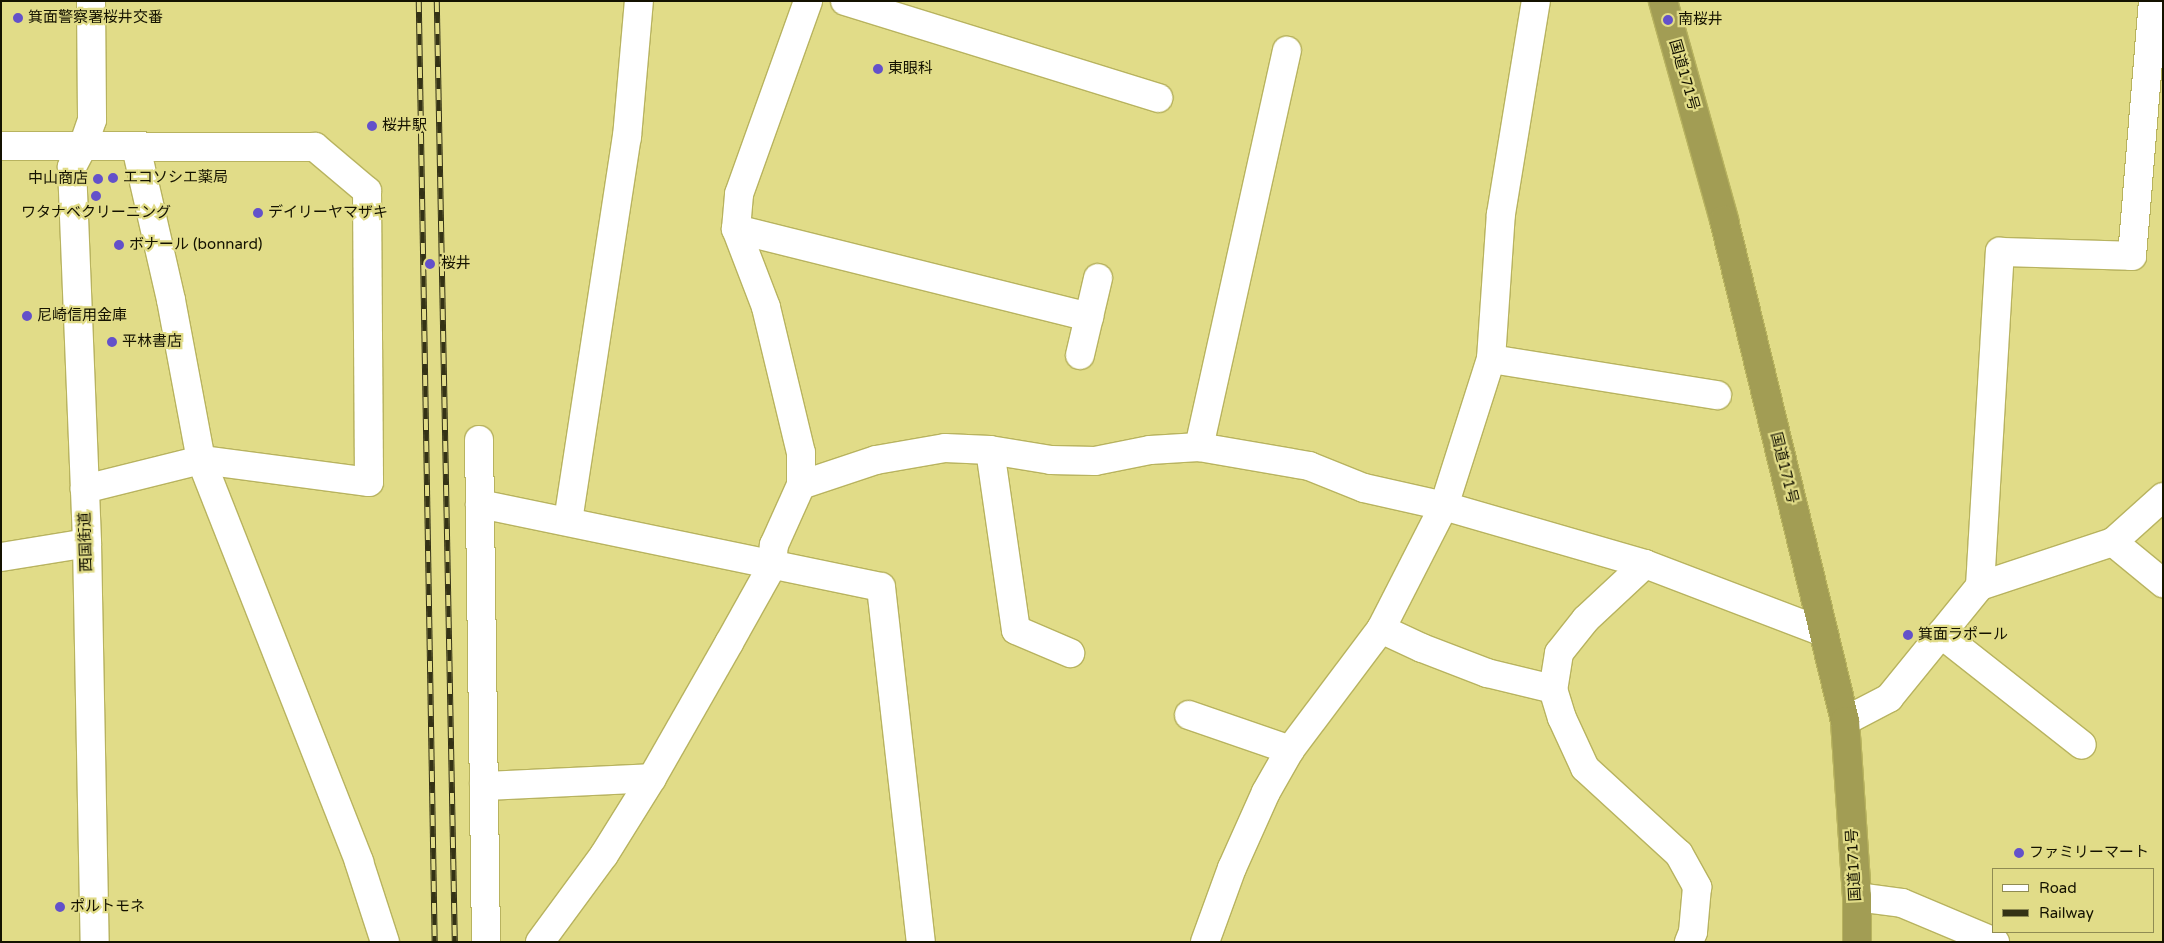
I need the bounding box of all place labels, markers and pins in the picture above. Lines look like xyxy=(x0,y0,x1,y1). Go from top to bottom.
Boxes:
place label: 箕面警察署桜井交番 xyxy=(28,9,163,27)
place label: 南桜井 xyxy=(1678,11,1723,29)
marker: 箕面警察署桜井交番 xyxy=(12,12,24,24)
marker: 南桜井 xyxy=(1662,14,1674,26)
place label: 東眼科 xyxy=(888,60,933,78)
marker: 東眼科 xyxy=(872,63,884,75)
place label: 桜井駅 xyxy=(382,117,427,135)
marker: 桜井駅 xyxy=(366,120,378,132)
place label: エコソシエ薬局 xyxy=(123,169,228,187)
place label: 中山商店 xyxy=(28,170,88,188)
marker: エコソシエ薬局 xyxy=(107,172,119,184)
marker: 中山商店 xyxy=(92,173,104,185)
marker: ワタナベクリーニング xyxy=(90,190,102,202)
place label: ワタナベクリーニング xyxy=(21,204,171,222)
place label: デイリーヤマザキ xyxy=(268,204,388,222)
marker: デイリーヤマザキ xyxy=(252,207,264,219)
place label: ボナール (bonnard) xyxy=(129,236,263,254)
marker: ボナール (bonnard) xyxy=(113,239,125,251)
place label: 桜井 xyxy=(441,255,471,273)
marker: 桜井 xyxy=(423,257,437,271)
place label: 尼崎信用金庫 xyxy=(37,307,127,325)
marker: 尼崎信用金庫 xyxy=(21,310,33,322)
place label: 平林書店 xyxy=(122,333,182,351)
marker: 平林書店 xyxy=(106,336,118,348)
place label: 箕面ラポール xyxy=(1918,626,2008,644)
marker: 箕面ラポール xyxy=(1902,629,1914,641)
place label: ファミリーマート xyxy=(2029,844,2149,862)
marker: ファミリーマート xyxy=(2013,847,2025,859)
place label: ポルトモネ xyxy=(70,898,145,916)
marker: ポルトモネ xyxy=(54,901,66,913)

